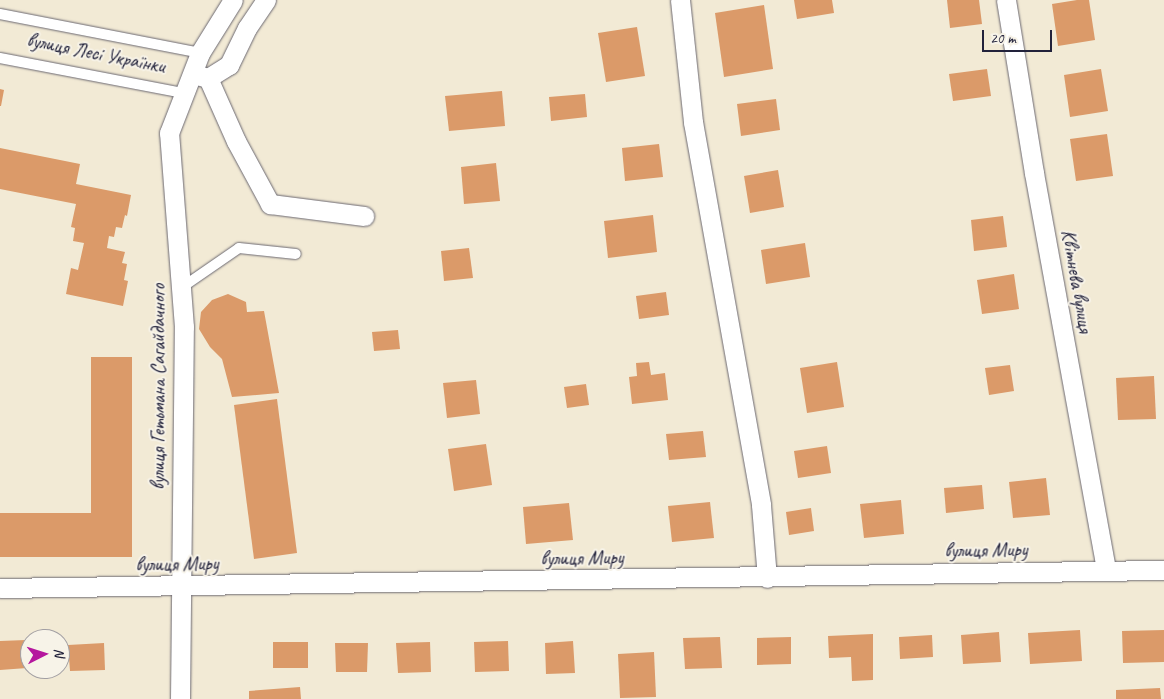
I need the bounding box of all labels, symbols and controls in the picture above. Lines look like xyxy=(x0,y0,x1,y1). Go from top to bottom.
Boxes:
scale bar xyxy=(984,20,1054,52)
street label: вулиця Лесі Українки xyxy=(25,28,167,78)
text: 20 m xyxy=(990,29,1016,48)
street label: Квітнева вулиця xyxy=(1056,227,1098,335)
street label: вулиця Гетьмана Сагайдачного xyxy=(146,284,170,490)
street label: вулиця Миру xyxy=(944,537,1028,563)
street label: вулиця Миру xyxy=(540,545,624,571)
street label: вулиця Миру xyxy=(135,551,219,577)
north arrow xyxy=(20,629,70,679)
text: N xyxy=(51,648,68,658)

